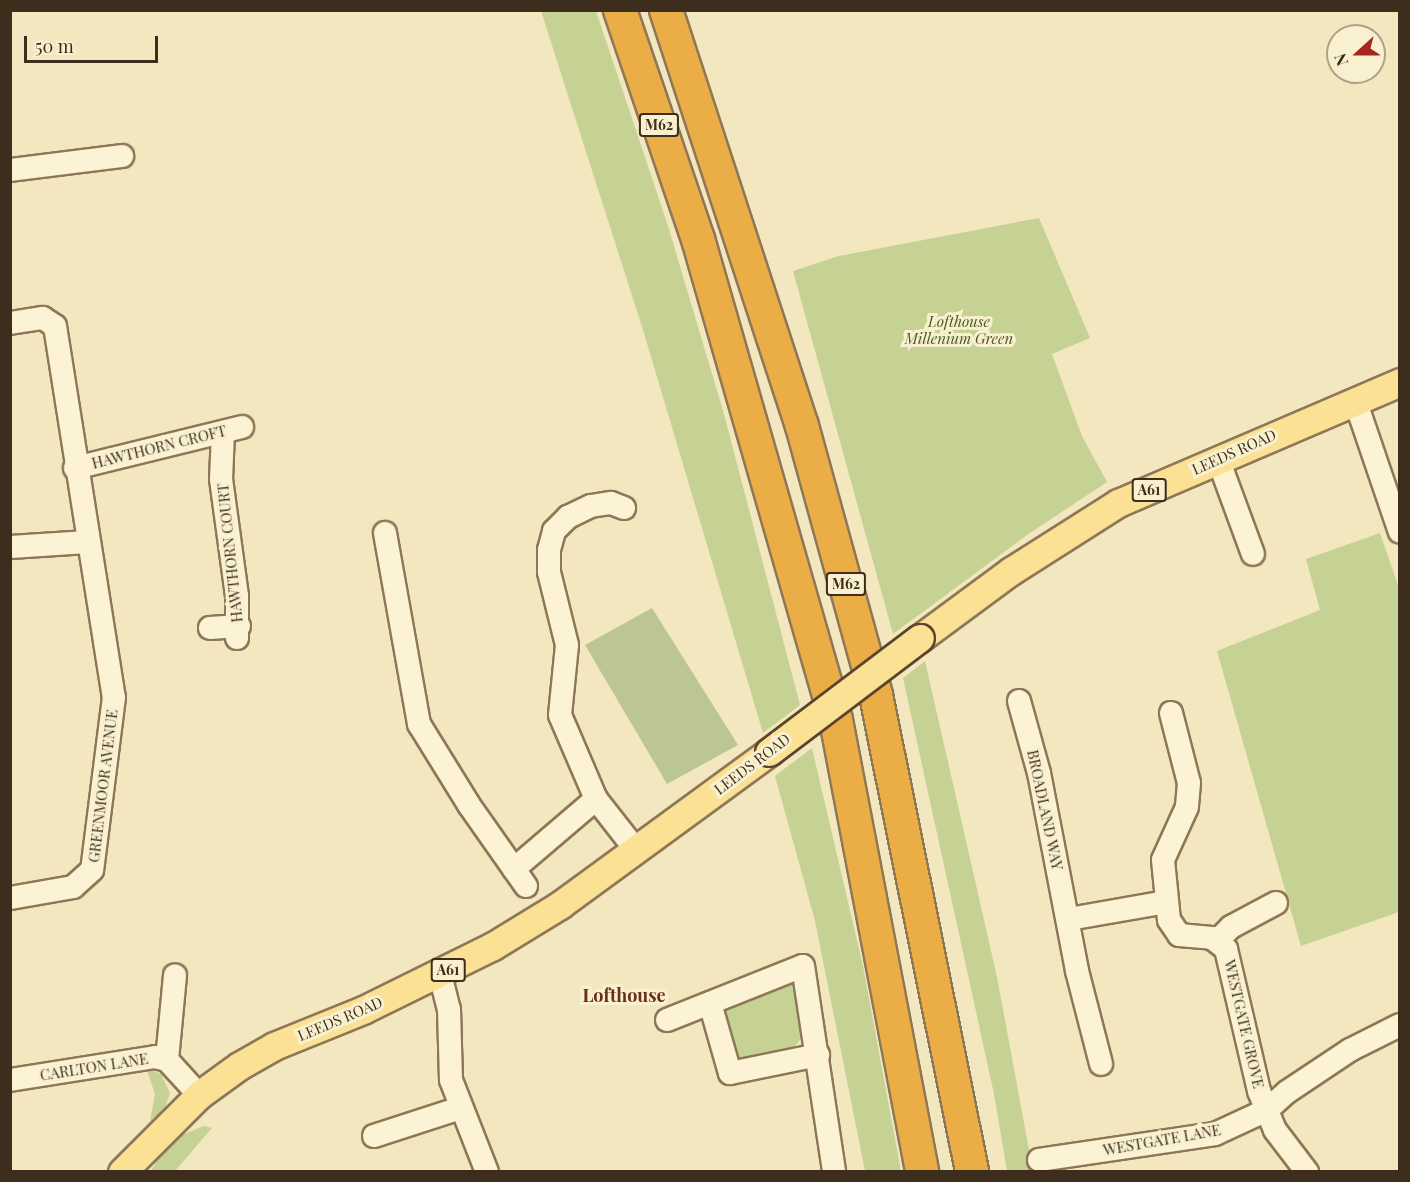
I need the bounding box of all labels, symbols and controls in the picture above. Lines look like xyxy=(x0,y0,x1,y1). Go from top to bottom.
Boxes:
scale bar xyxy=(27,24,160,62)
north arrow xyxy=(1326,24,1386,84)
text: 50 m xyxy=(35,34,74,58)
text: N xyxy=(1329,51,1352,69)
road number: M62 xyxy=(638,114,680,136)
park label: Lofthouse Millenium Green xyxy=(905,312,1013,347)
street label: HAWTHORN CROFT xyxy=(90,422,228,472)
street label: LEEDS ROAD xyxy=(1189,425,1279,479)
road number: A61 xyxy=(1131,479,1167,501)
street label: HAWTHORN COURT xyxy=(214,483,246,623)
road number: M62 xyxy=(825,573,867,595)
street label: GREENMOOR AVENUE xyxy=(85,708,121,864)
street label: LEEDS ROAD xyxy=(711,730,793,798)
street label: BROADLAND WAY xyxy=(1023,748,1067,872)
street label: WESTGATE GROVE xyxy=(1220,958,1268,1090)
road number: A61 xyxy=(430,959,466,981)
district label: Lofthouse xyxy=(582,984,666,1006)
street label: LEEDS ROAD xyxy=(295,993,385,1045)
street label: CARLTON LANE xyxy=(39,1050,149,1084)
street label: WESTGATE LANE xyxy=(1102,1121,1222,1159)

